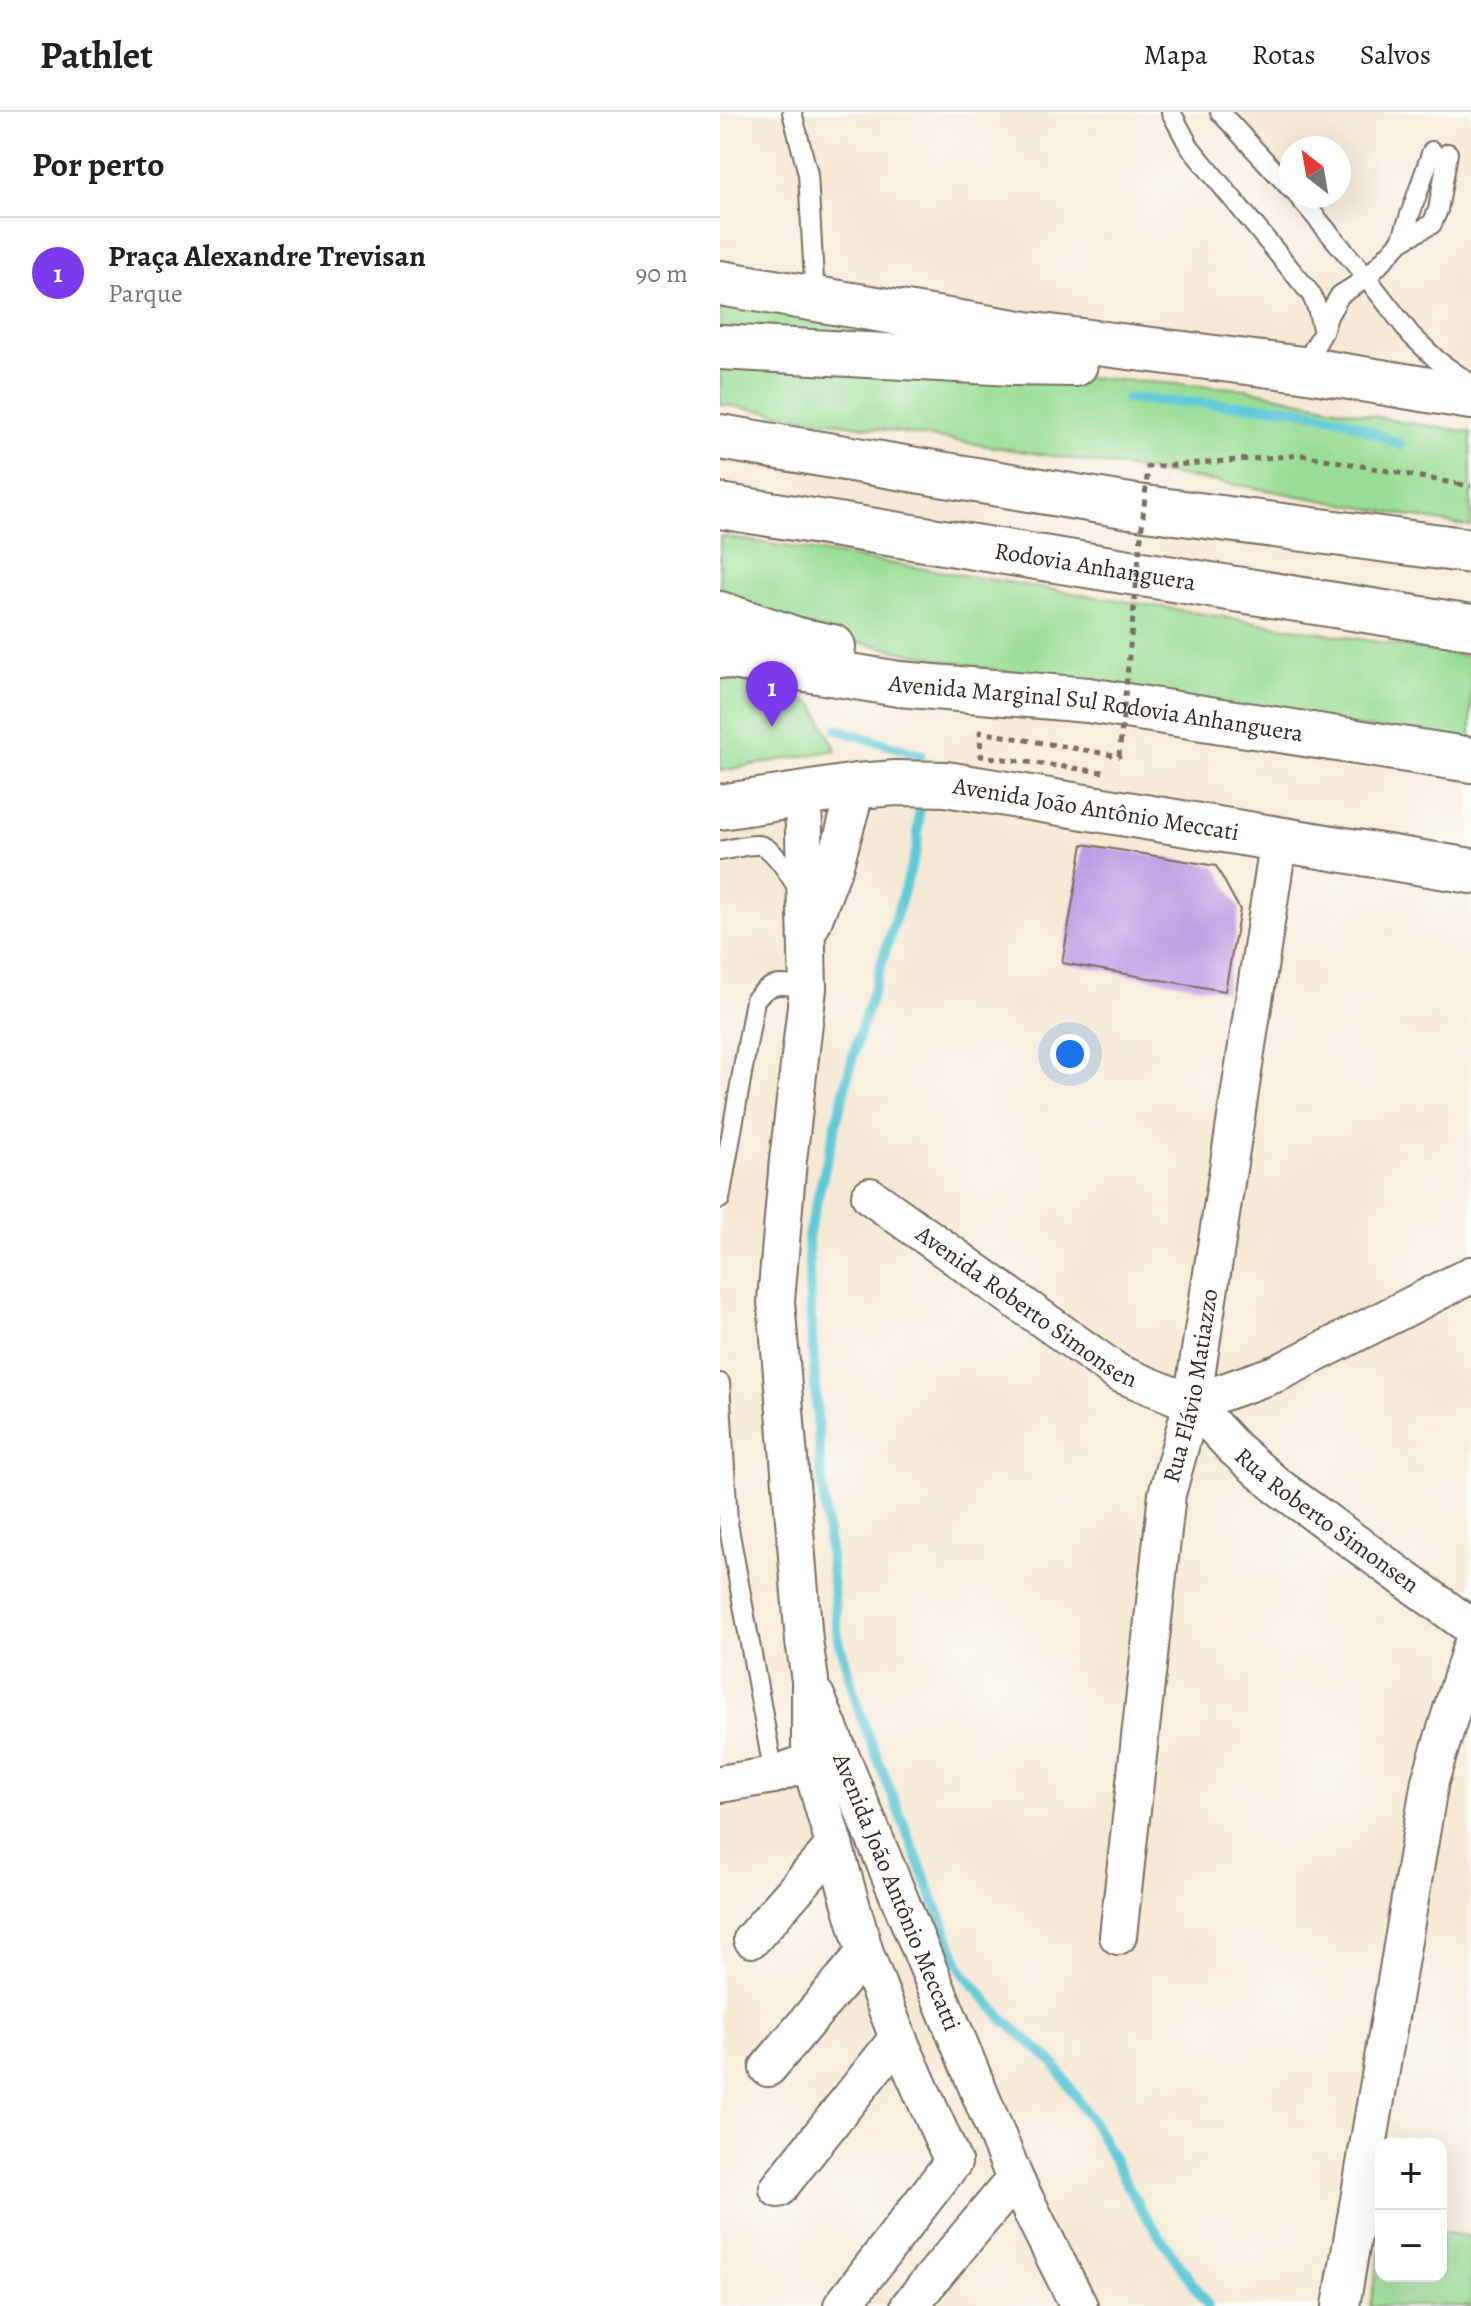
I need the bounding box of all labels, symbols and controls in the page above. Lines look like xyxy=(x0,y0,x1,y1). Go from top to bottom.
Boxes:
text: Pathlet xyxy=(40,29,153,81)
text: Mapa xyxy=(1144,36,1208,74)
text: Rotas xyxy=(1252,36,1316,74)
text: Salvos xyxy=(1360,36,1431,74)
north arrow xyxy=(1279,136,1351,208)
text: Por perto xyxy=(32,141,165,188)
text: Praça Alexandre Trevisan xyxy=(108,236,426,276)
text: 1 xyxy=(53,256,63,291)
text: 90 m xyxy=(636,256,688,291)
text: Parque xyxy=(108,276,183,311)
street label: Rodovia Anhanguera xyxy=(992,534,1199,599)
pin: 1 xyxy=(746,661,798,727)
street label: Avenida Marginal Sul Rodovia Anhanguera xyxy=(885,666,1306,750)
street label: Avenida João Antônio Meccati xyxy=(950,769,1242,848)
your location xyxy=(1050,1034,1090,1074)
street label: Avenida Roberto Simonsen xyxy=(909,1217,1142,1395)
street label: Rua Flávio Matiazzo xyxy=(1155,1286,1225,1486)
street label: Rua Roberto Simonsen xyxy=(1228,1440,1426,1600)
street label: Avenida João Antônio Meccatti xyxy=(825,1747,968,2036)
map controls xyxy=(1375,2138,1447,2282)
button: + xyxy=(1375,2138,1447,2210)
button: − xyxy=(1375,2210,1447,2282)

